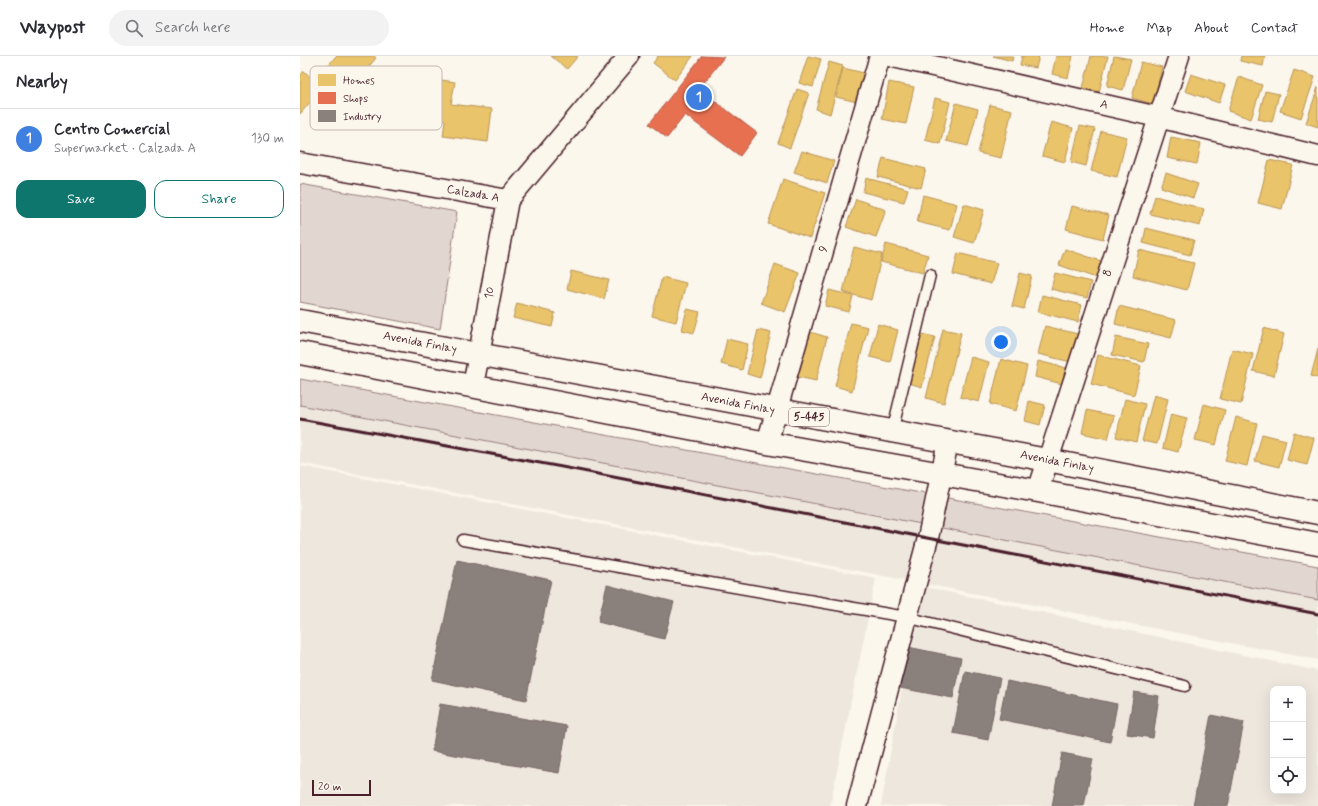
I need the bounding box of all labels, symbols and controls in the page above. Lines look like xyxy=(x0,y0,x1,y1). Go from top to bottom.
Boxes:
search box xyxy=(109,10,389,46)
text: Waypost xyxy=(20,15,85,40)
icon: search xyxy=(123,17,145,39)
text: Search here xyxy=(155,18,231,38)
text: Home xyxy=(1090,19,1124,37)
text: Map xyxy=(1146,19,1172,37)
text: About xyxy=(1194,19,1229,37)
text: Contact xyxy=(1251,19,1298,37)
legend xyxy=(310,66,442,130)
text: Nearby xyxy=(16,71,68,93)
text: Homes xyxy=(343,74,375,88)
pin: 1 xyxy=(686,82,712,112)
text: Shops xyxy=(343,92,368,106)
street label: A xyxy=(1098,96,1110,114)
text: Industry xyxy=(343,110,382,124)
text: Centro Comercial xyxy=(54,120,170,140)
text: 1 xyxy=(26,130,32,147)
text: 130 m xyxy=(251,130,284,147)
text: Supermarket · Calzada A xyxy=(54,140,196,157)
button: Save xyxy=(16,180,146,218)
button: Share xyxy=(154,180,284,218)
street label: Calzada A xyxy=(445,181,501,207)
street label: 9 xyxy=(815,244,833,254)
street label: 8 xyxy=(1099,267,1117,279)
street label: 10 xyxy=(481,285,499,301)
street label: Avenida Finlay xyxy=(382,328,458,358)
your location xyxy=(991,332,1011,352)
street label: Avenida Finlay xyxy=(700,389,776,419)
road number: 5-445 xyxy=(789,408,829,426)
street label: Avenida Finlay xyxy=(1019,447,1095,477)
map controls xyxy=(1270,686,1306,794)
button: + xyxy=(1270,686,1306,722)
button: − xyxy=(1270,722,1306,758)
button: locate xyxy=(1270,758,1306,794)
scale bar xyxy=(312,778,371,797)
text: 20 m xyxy=(318,780,341,794)

